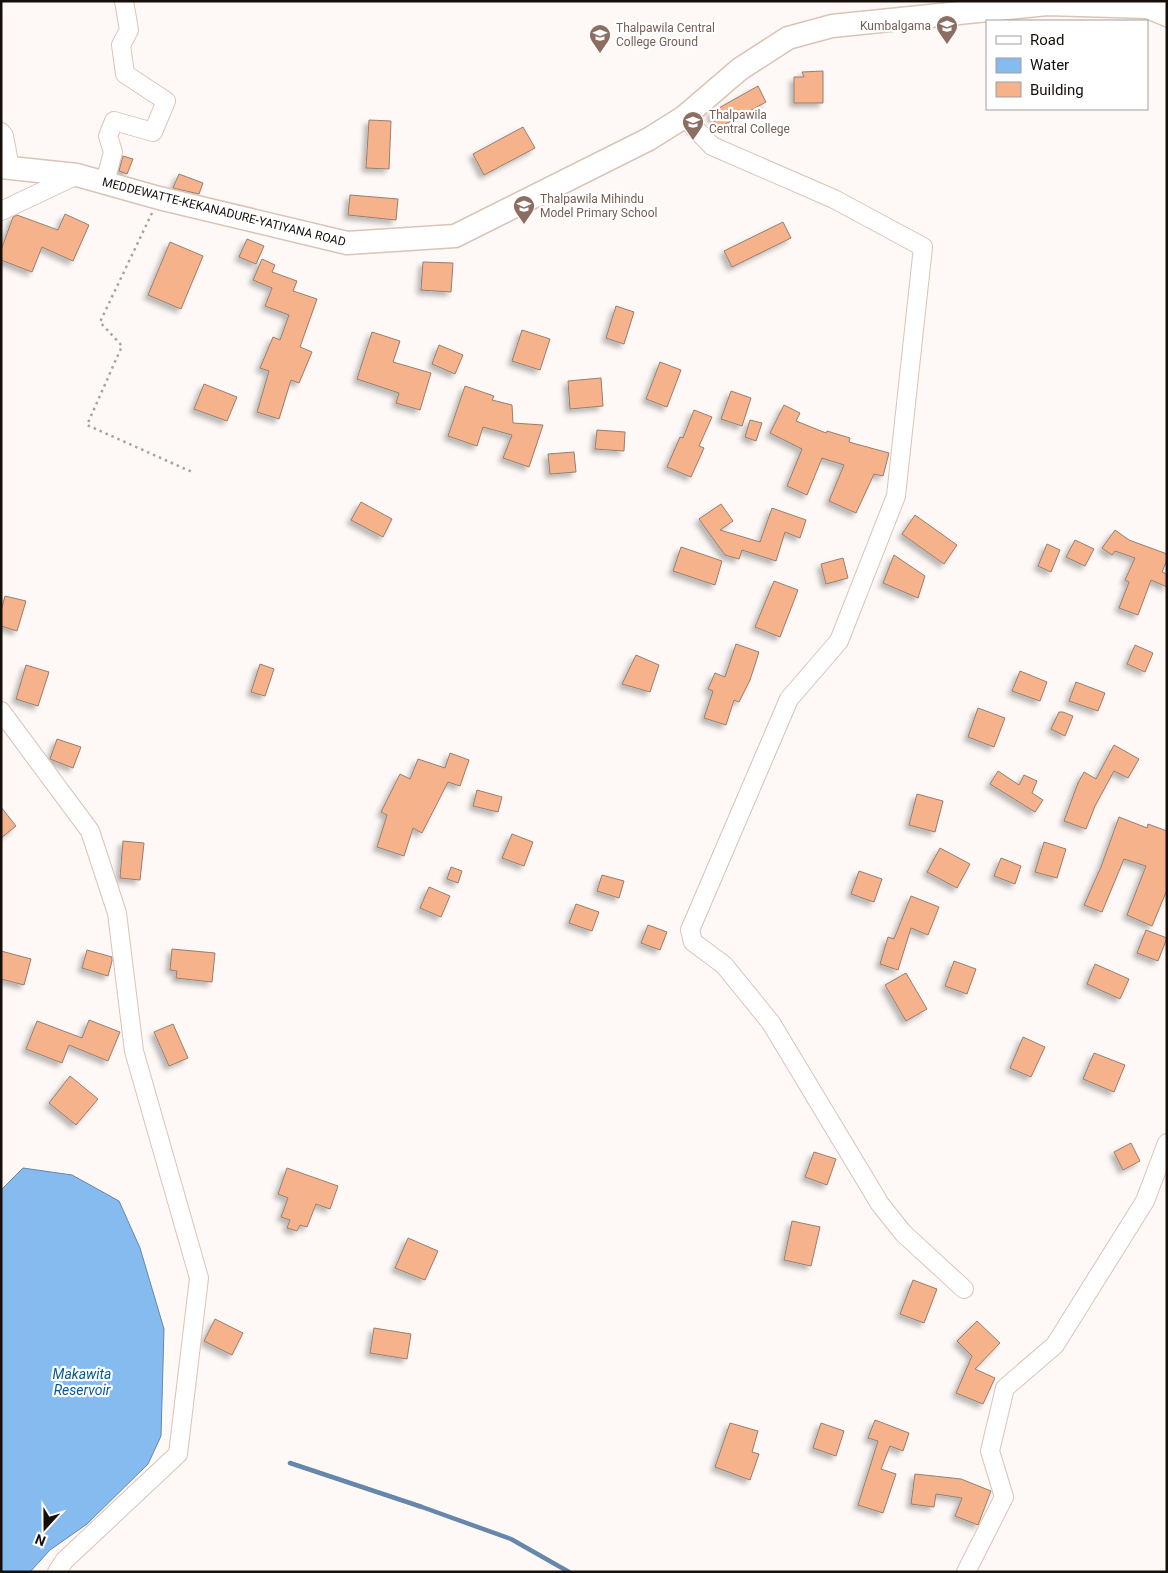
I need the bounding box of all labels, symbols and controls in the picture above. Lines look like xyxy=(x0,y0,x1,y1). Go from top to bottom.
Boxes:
school or university icon: Kumbalgama xyxy=(935,14,959,45)
place label: Kumbalgama xyxy=(860,19,931,33)
legend xyxy=(986,20,1148,110)
place label: Thalpawila Central College Ground xyxy=(616,21,715,49)
school or university icon: Thalpawila Central College Ground xyxy=(588,23,612,54)
text: Road xyxy=(1030,31,1064,49)
text: Water xyxy=(1030,56,1069,74)
text: Building xyxy=(1030,81,1084,99)
place label: Thalpawila Central College xyxy=(709,108,790,136)
school or university icon: Thalpawila Central College xyxy=(681,110,705,141)
street label: MEDDEWATTE-KEKANADURE-YATIYANA ROAD xyxy=(101,175,347,249)
place label: Thalpawila Mihindu Model Primary School xyxy=(540,192,657,220)
school or university icon: Thalpawila Mihindu Model Primary School xyxy=(512,194,536,225)
water label: Makawita Reservoir xyxy=(53,1366,111,1398)
north arrow xyxy=(20,1503,70,1553)
text: N xyxy=(33,1531,48,1549)

